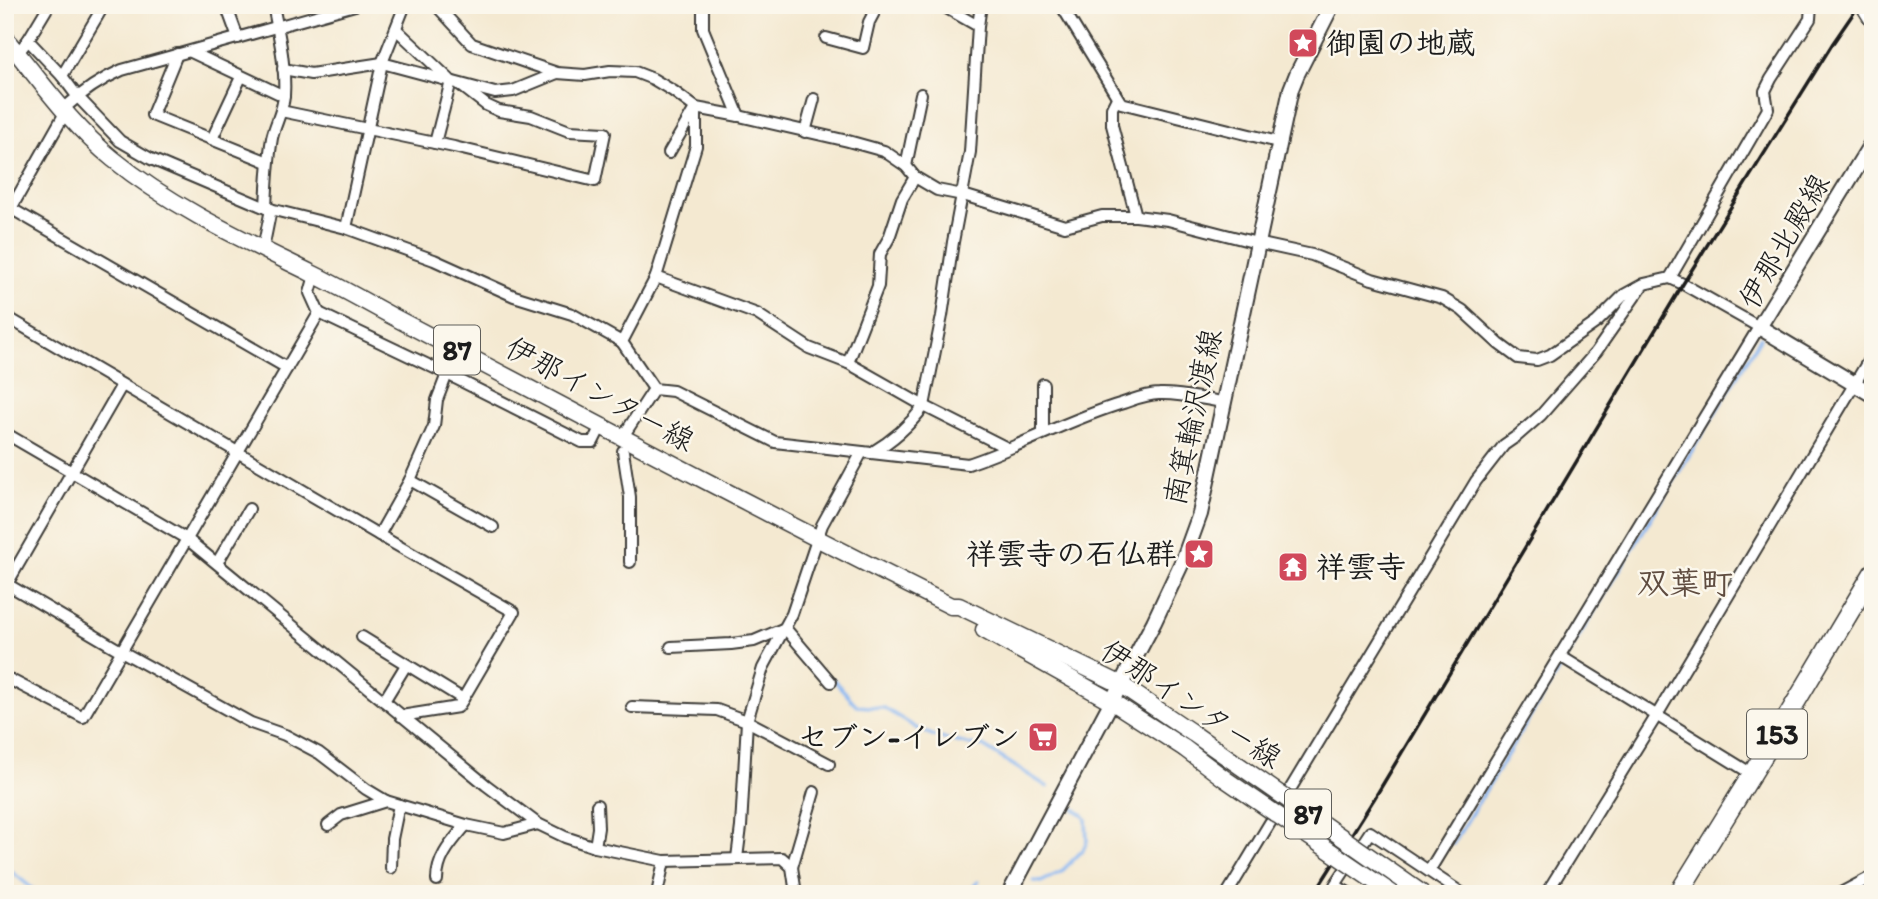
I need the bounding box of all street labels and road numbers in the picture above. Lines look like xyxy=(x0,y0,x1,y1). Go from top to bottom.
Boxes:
street label: 伊那北殿線 xyxy=(1730,167,1837,315)
street label: 南箕輪沢渡線 xyxy=(1156,325,1229,509)
road number: 87 xyxy=(434,326,480,374)
street label: 伊那インター線 xyxy=(499,328,701,459)
street label: 伊那インター線 xyxy=(1094,631,1289,776)
road number: 153 xyxy=(1747,710,1807,758)
road number: 87 xyxy=(1285,790,1331,838)

